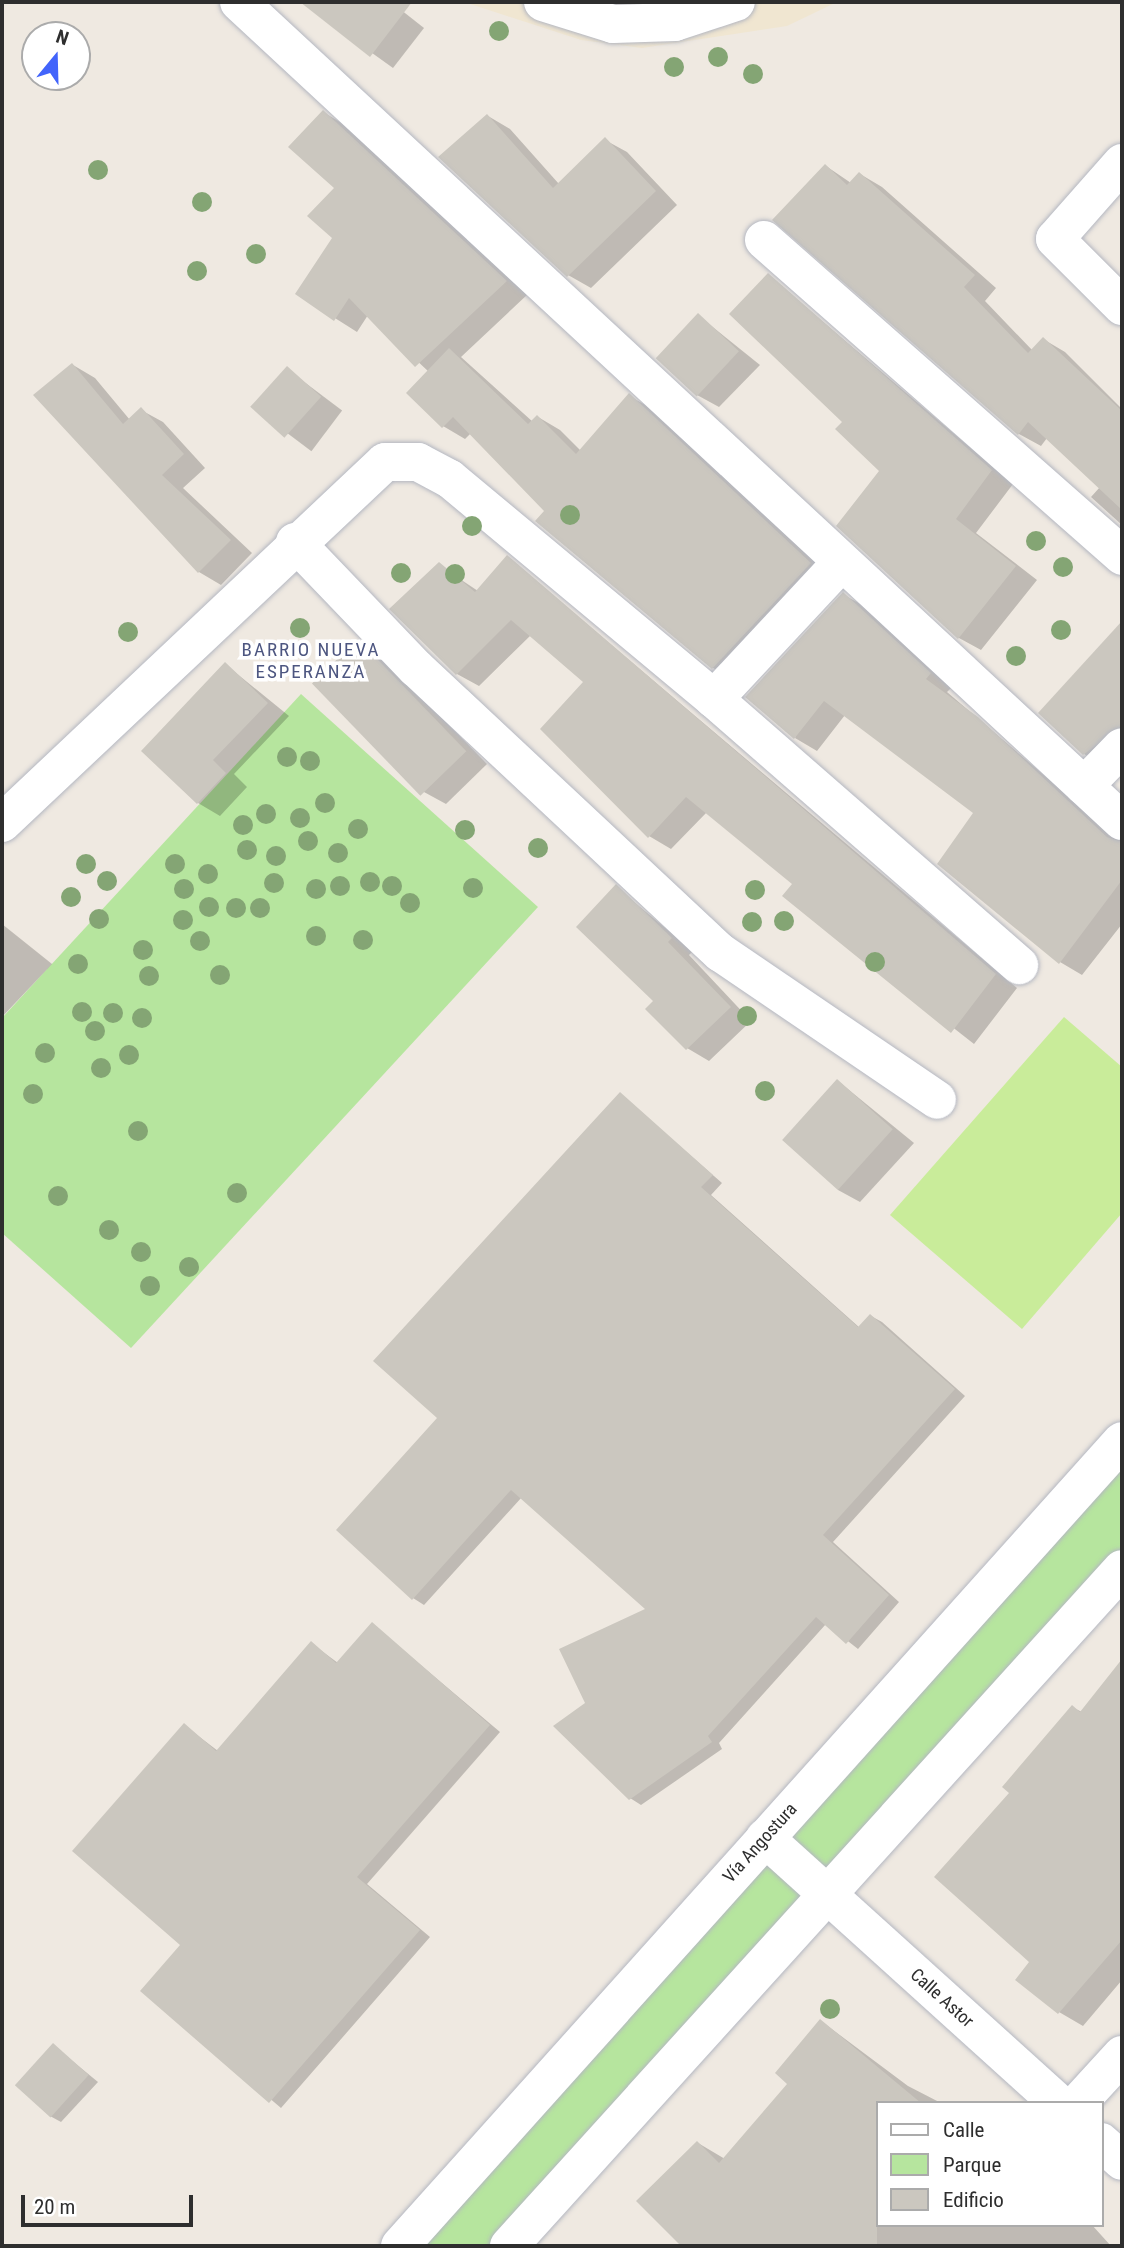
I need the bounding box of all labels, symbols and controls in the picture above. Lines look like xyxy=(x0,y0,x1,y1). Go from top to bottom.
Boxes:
north arrow xyxy=(21,21,91,91)
text: N xyxy=(53,25,72,50)
district label: BARRIO NUEVA ESPERANZA xyxy=(243,639,379,683)
street label: Vía Angostura xyxy=(718,1799,802,1887)
street label: Calle Astor xyxy=(906,1964,978,2032)
legend xyxy=(876,2101,1103,2227)
text: Calle xyxy=(943,2118,984,2142)
text: Parque xyxy=(943,2153,1001,2177)
scale bar xyxy=(24,2182,196,2226)
text: Edificio xyxy=(943,2188,1004,2212)
text: 20 m xyxy=(34,2195,75,2219)

